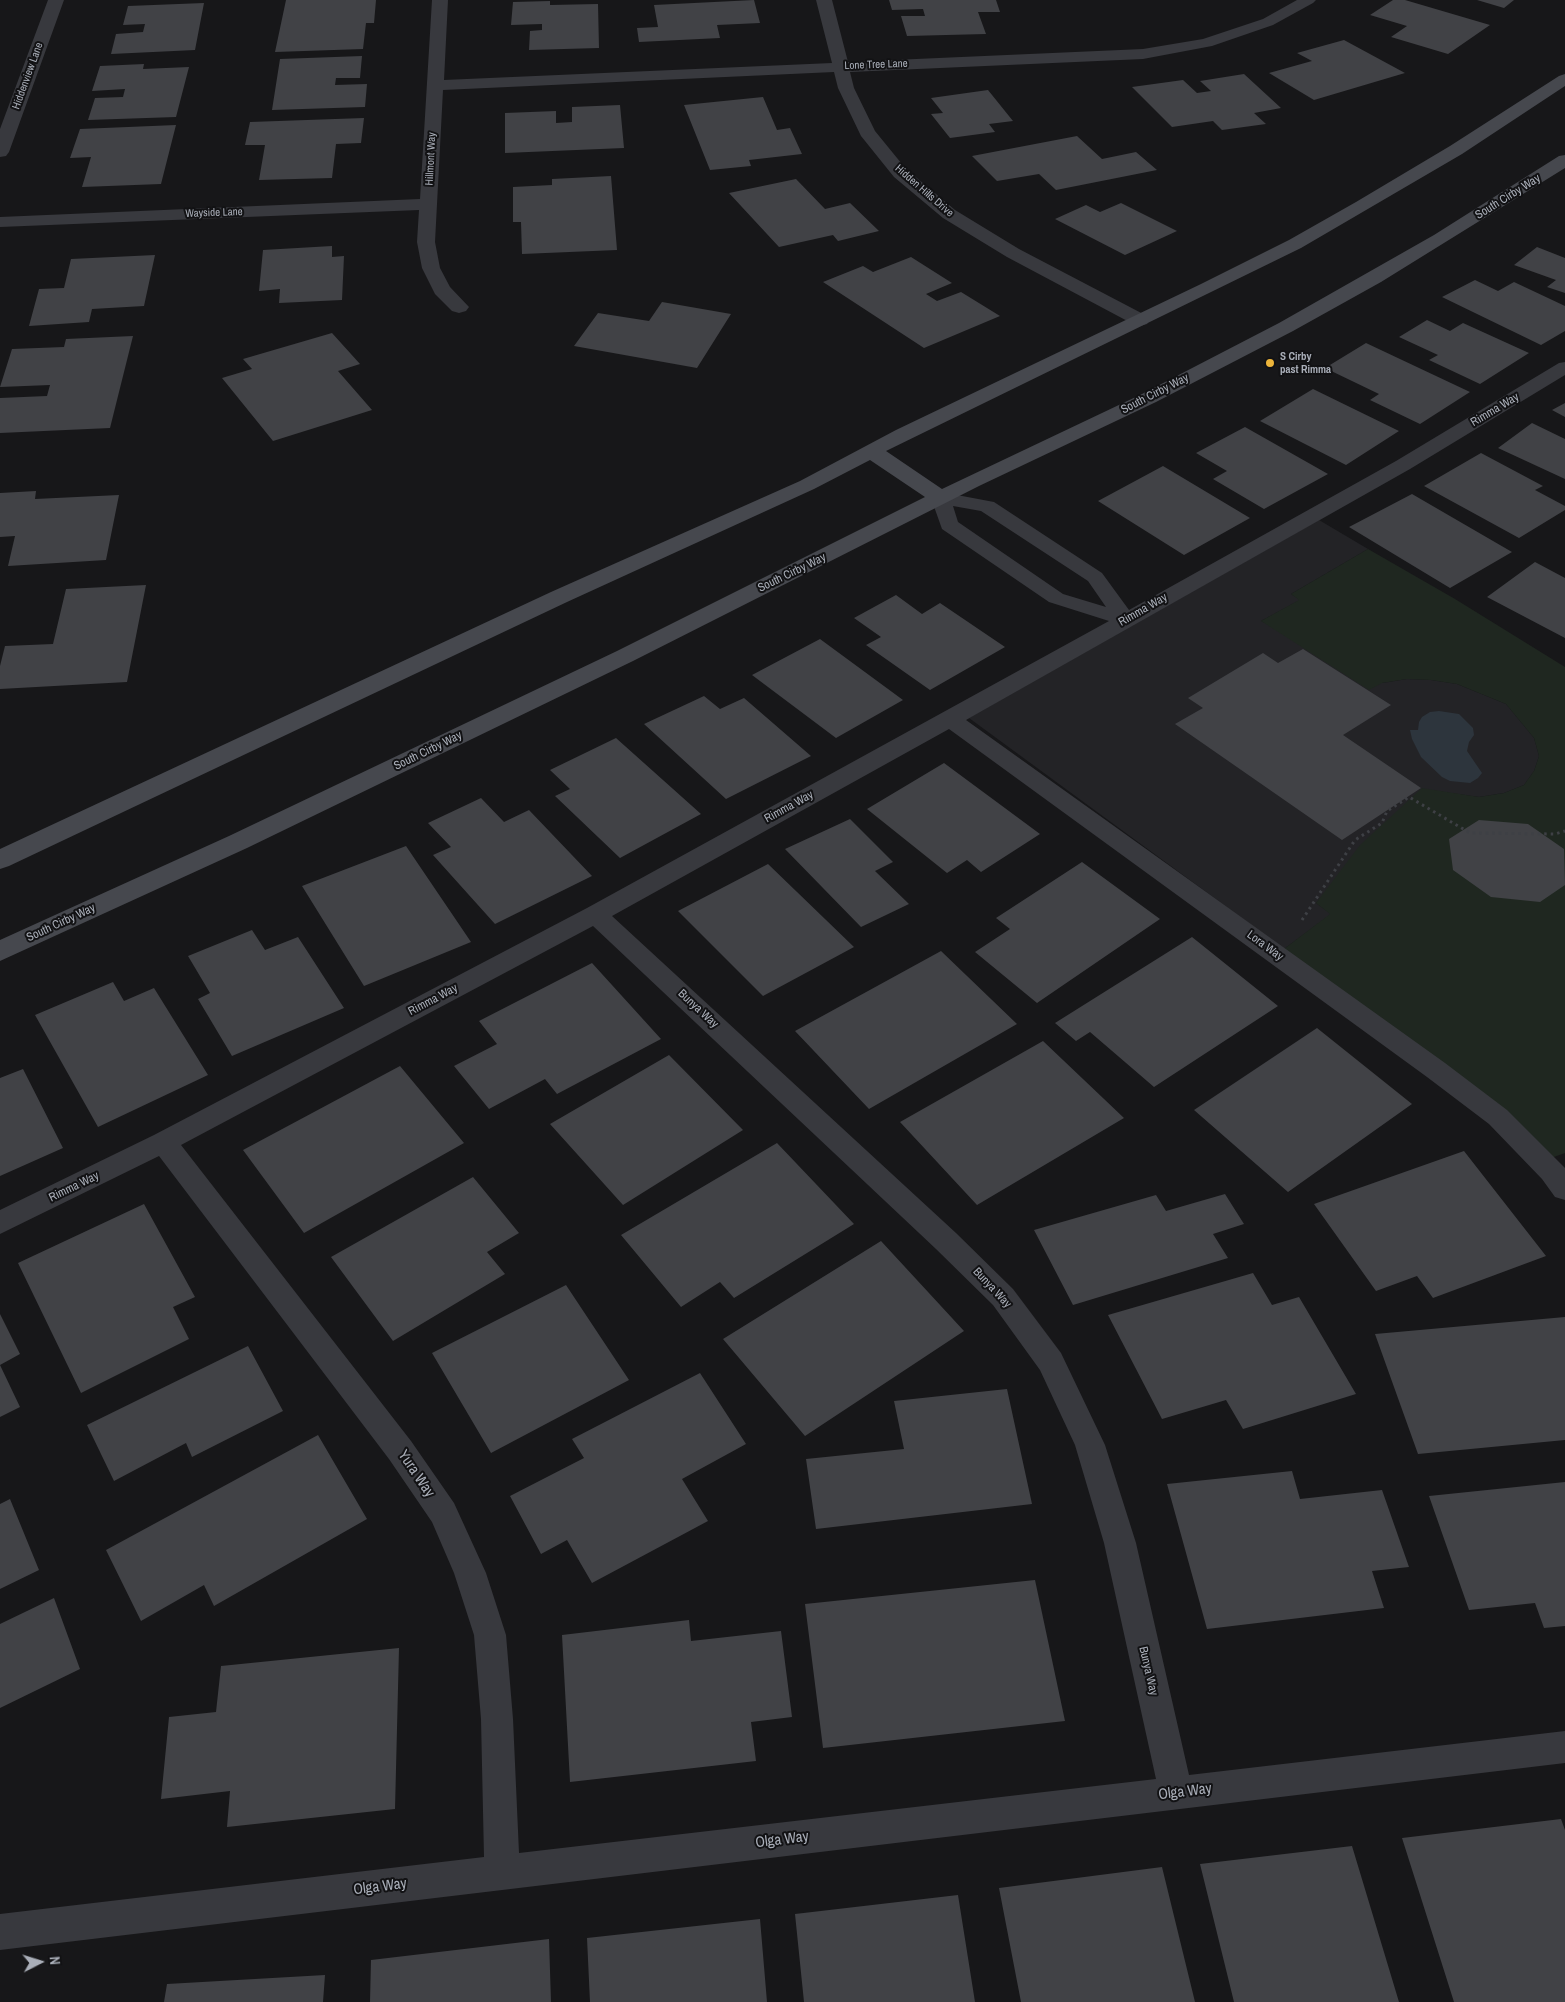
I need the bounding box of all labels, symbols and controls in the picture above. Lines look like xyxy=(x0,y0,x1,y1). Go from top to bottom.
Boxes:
street label: Hiddenview Lane xyxy=(10,41,46,111)
street label: Lone Tree Lane xyxy=(844,57,908,73)
street label: Hillmont Way xyxy=(423,132,439,186)
street label: Hidden Hills Drive xyxy=(892,162,956,220)
street label: South Cirby Way xyxy=(1473,171,1543,223)
street label: Wayside Lane xyxy=(185,205,243,221)
place label: S Cirby past Rimma xyxy=(1280,350,1331,376)
marker: S Cirby past Rimma xyxy=(1264,357,1276,369)
street label: South Cirby Way xyxy=(1119,371,1191,417)
street label: Rimma Way xyxy=(1468,390,1522,430)
street label: South Cirby Way xyxy=(756,550,828,596)
street label: Rimma Way xyxy=(1116,590,1170,630)
street label: South Cirby Way xyxy=(392,728,464,774)
street label: Rimma Way xyxy=(762,788,816,826)
street label: South Cirby Way xyxy=(24,901,98,945)
street label: Lora Way xyxy=(1244,928,1286,964)
street label: Rimma Way xyxy=(406,981,460,1019)
street label: Bunya Way xyxy=(675,987,721,1031)
street label: Rimma Way xyxy=(47,1169,101,1205)
street label: Bunya Way xyxy=(970,1265,1014,1311)
street label: Yura Way xyxy=(394,1447,438,1501)
street label: Bunya Way xyxy=(1135,1645,1161,1697)
street label: Olga Way xyxy=(1157,1780,1213,1804)
street label: Olga Way xyxy=(754,1828,810,1852)
street label: Olga Way xyxy=(352,1875,408,1899)
north arrow xyxy=(15,1937,65,1987)
text: N xyxy=(46,1956,64,1966)

